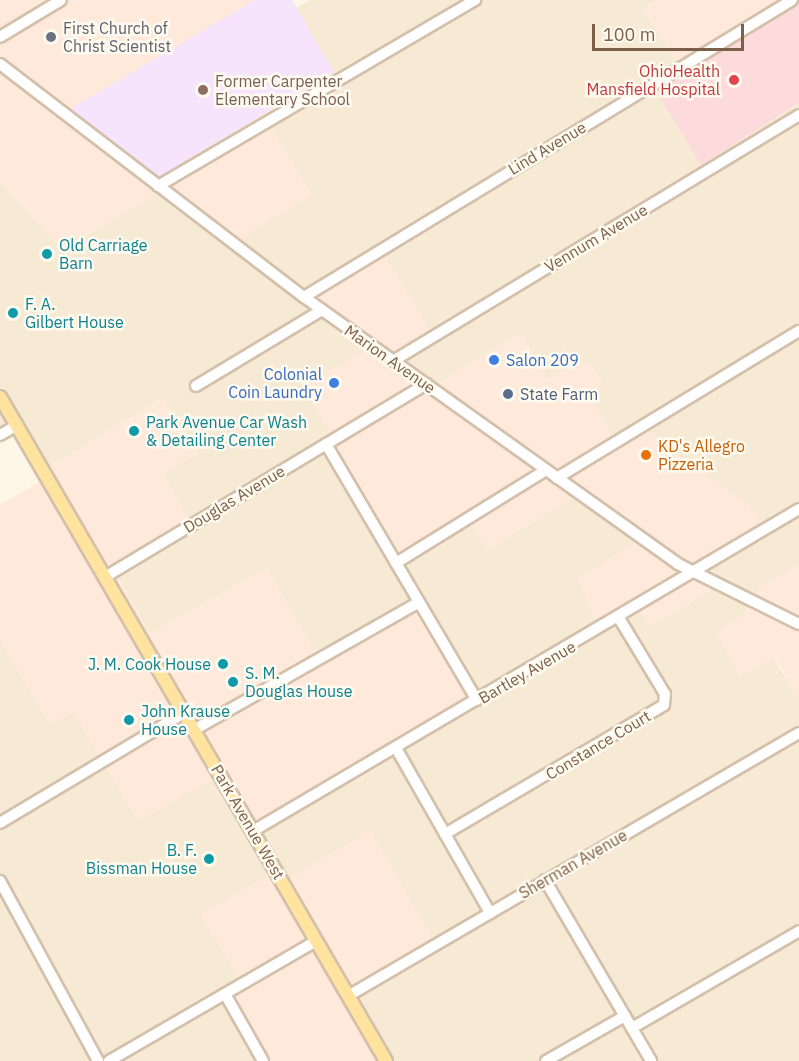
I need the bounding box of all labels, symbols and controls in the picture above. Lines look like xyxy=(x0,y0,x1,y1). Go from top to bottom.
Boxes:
scale bar xyxy=(595,12,746,50)
place label: First Church of Christ Scientist xyxy=(63,18,171,56)
text: 100 m xyxy=(603,23,655,46)
marker: First Church of Christ Scientist xyxy=(44,30,58,44)
place label: OhioHealth Mansfield Hospital xyxy=(587,61,720,99)
place label: Former Carpenter Elementary School xyxy=(215,71,350,109)
marker: OhioHealth Mansfield Hospital xyxy=(725,71,743,89)
marker: Former Carpenter Elementary School xyxy=(196,83,210,97)
street label: Lind Avenue xyxy=(505,117,589,179)
street label: Vennum Avenue xyxy=(541,200,651,276)
place label: Old Carriage Barn xyxy=(59,235,148,273)
marker: Old Carriage Barn xyxy=(40,247,54,261)
place label: F. A. Gilbert House xyxy=(25,294,124,332)
marker: F. A. Gilbert House xyxy=(6,306,20,320)
street label: Marion Avenue xyxy=(341,321,439,397)
place label: Salon 209 xyxy=(506,350,579,370)
marker: Salon 209 xyxy=(487,353,501,367)
place label: Colonial Coin Laundry xyxy=(228,364,322,402)
marker: Colonial Coin Laundry xyxy=(327,376,341,390)
place label: State Farm xyxy=(520,384,598,404)
marker: State Farm xyxy=(501,387,515,401)
place label: Park Avenue Car Wash & Detailing Center xyxy=(146,412,307,450)
marker: Park Avenue Car Wash & Detailing Center xyxy=(127,424,141,438)
place label: KD's Allegro Pizzeria xyxy=(658,436,745,474)
marker: KD's Allegro Pizzeria xyxy=(639,448,653,462)
street label: Douglas Avenue xyxy=(180,461,288,537)
street label: Bartley Avenue xyxy=(475,636,579,708)
place label: J. M. Cook House xyxy=(88,654,211,674)
marker: J. M. Cook House xyxy=(216,657,230,671)
place label: S. M. Douglas House xyxy=(245,663,353,701)
marker: S. M. Douglas House xyxy=(226,675,240,689)
place label: John Krause House xyxy=(141,701,230,739)
street label: Constance Court xyxy=(542,706,654,784)
marker: John Krause House xyxy=(122,713,136,727)
street label: Park Avenue West xyxy=(207,761,289,883)
street label: Sherman Avenue xyxy=(515,825,631,903)
place label: B. F. Bissman House xyxy=(86,840,197,878)
marker: B. F. Bissman House xyxy=(202,852,216,866)

